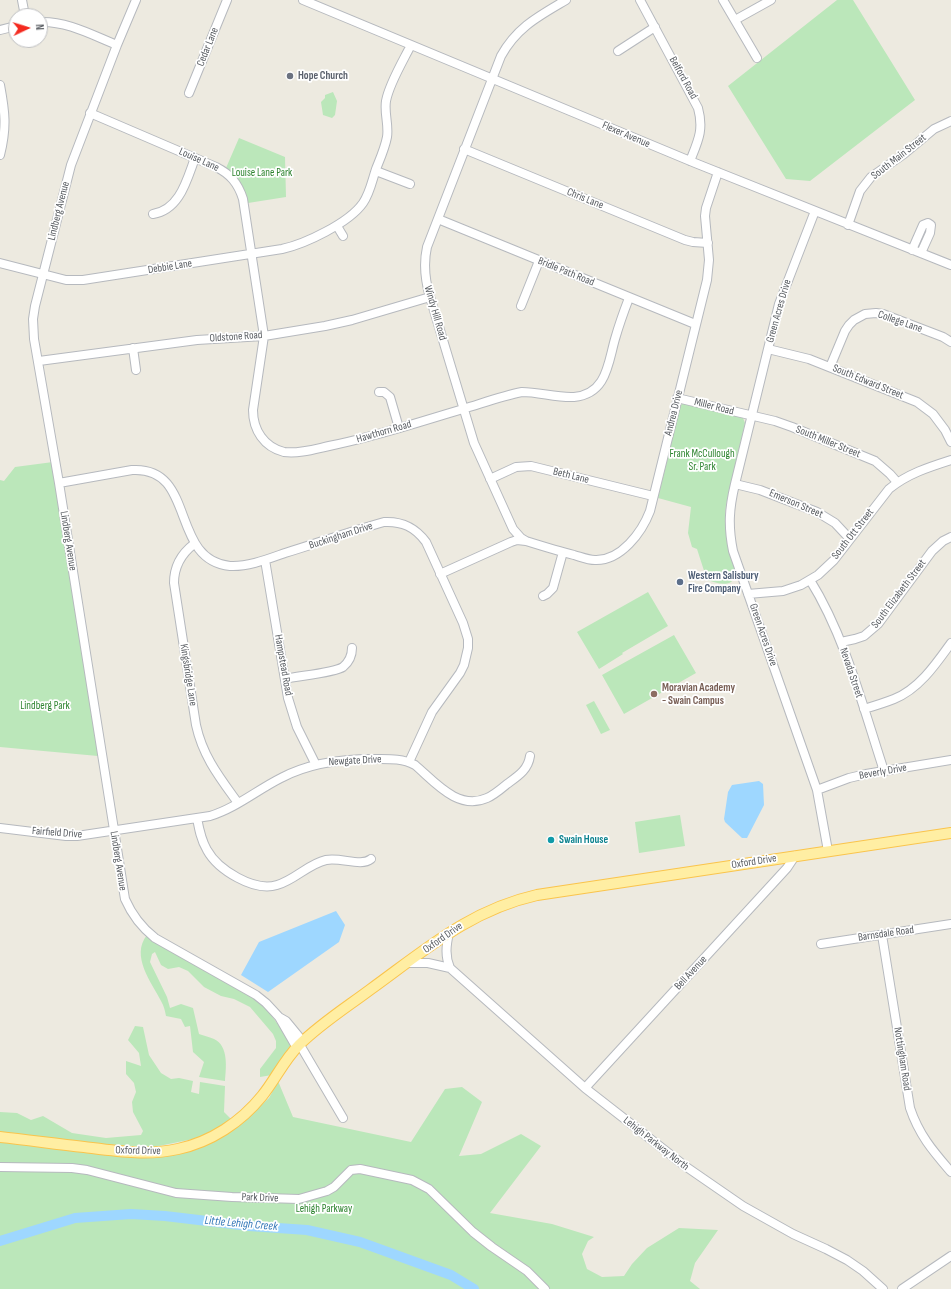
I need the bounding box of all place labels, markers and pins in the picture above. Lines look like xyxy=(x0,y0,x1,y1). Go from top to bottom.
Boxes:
place label: Hope Church xyxy=(298,69,348,83)
marker: Hope Church xyxy=(285,71,295,81)
place label: Western Salisbury Fire Company xyxy=(688,569,759,595)
marker: Western Salisbury Fire Company xyxy=(675,577,685,587)
place label: Moravian Academy - Swain Campus xyxy=(662,681,735,707)
marker: Moravian Academy - Swain Campus xyxy=(649,689,659,699)
place label: Swain House xyxy=(559,833,608,847)
marker: Swain House xyxy=(546,835,556,845)

